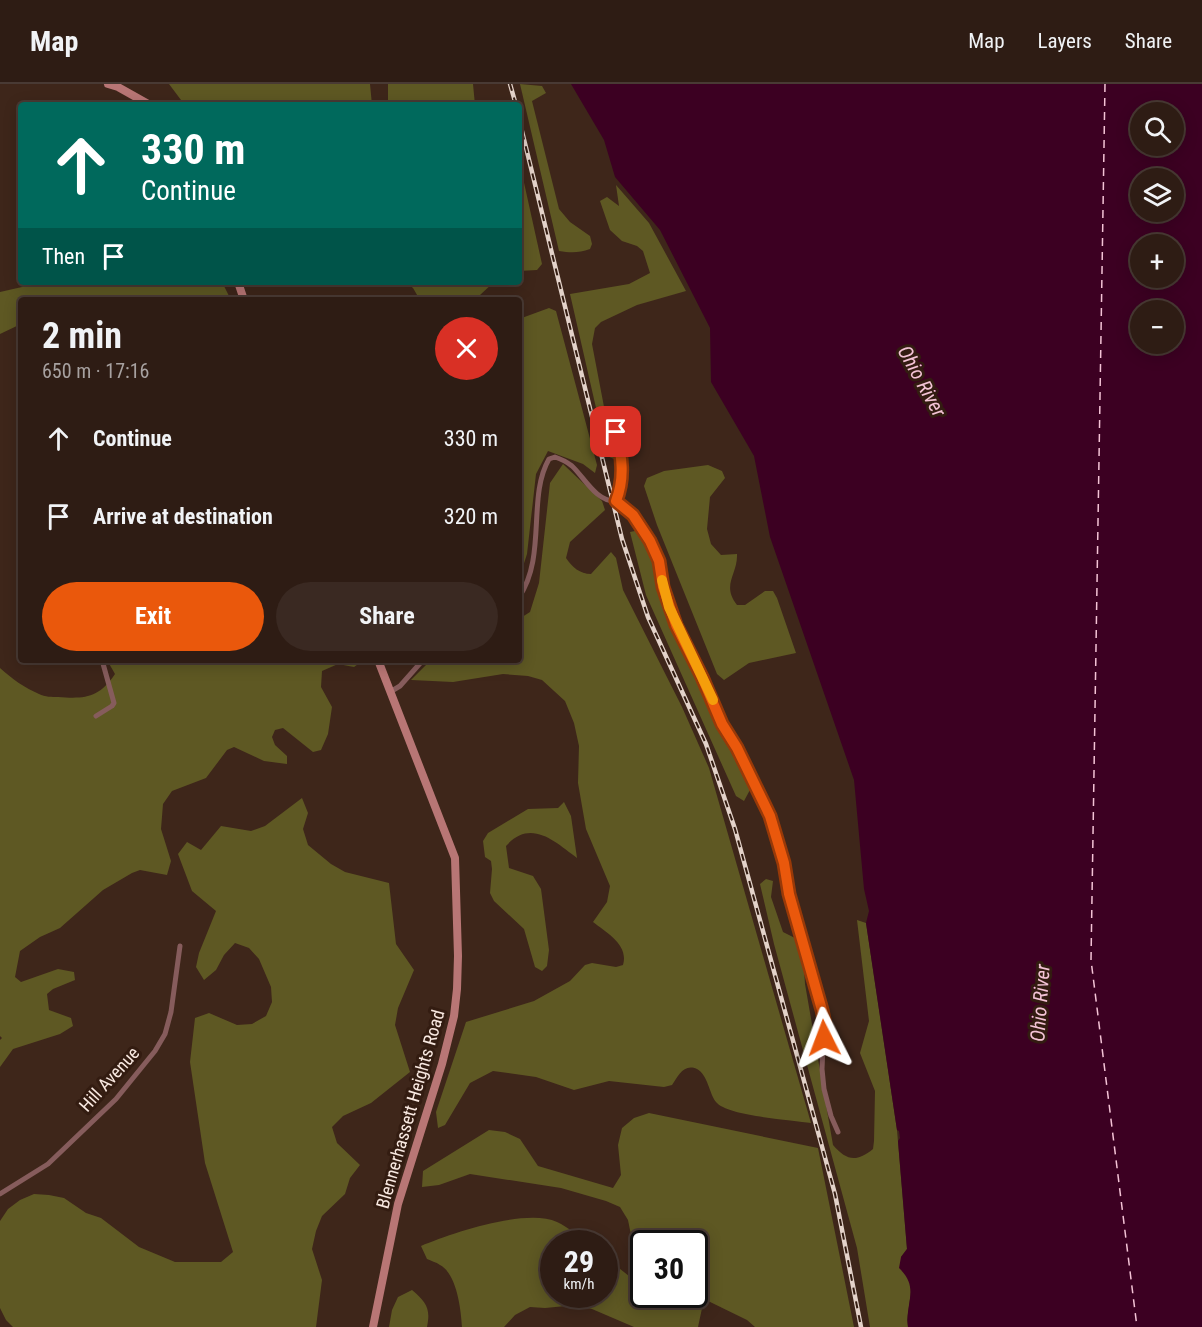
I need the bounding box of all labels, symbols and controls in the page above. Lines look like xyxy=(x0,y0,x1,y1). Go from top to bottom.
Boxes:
text: Map xyxy=(30,25,78,58)
text: Map xyxy=(968,29,1005,53)
text: Layers xyxy=(1038,29,1092,53)
text: Share xyxy=(1125,29,1172,53)
map controls xyxy=(1130,102,1184,354)
button: search xyxy=(1130,102,1184,156)
text: 330 m xyxy=(141,125,246,174)
icon: ahead xyxy=(42,126,120,204)
button: layers xyxy=(1130,168,1184,222)
text: Continue xyxy=(141,175,236,207)
button: + xyxy=(1130,234,1184,288)
icon: arrive xyxy=(97,240,130,273)
text: Then xyxy=(42,244,85,269)
button: − xyxy=(1130,300,1184,354)
text: 2 min xyxy=(42,315,122,357)
button: close xyxy=(435,317,498,380)
water label: Ohio River xyxy=(893,341,952,422)
text: 650 m · 17:16 xyxy=(42,359,149,383)
pin xyxy=(590,406,641,457)
icon: arrive xyxy=(599,415,632,448)
icon: ahead xyxy=(42,422,75,455)
text: Continue xyxy=(93,426,172,451)
text: 330 m xyxy=(444,426,498,451)
icon: arrive xyxy=(42,500,75,533)
text: Arrive at destination xyxy=(93,504,273,529)
text: 320 m xyxy=(444,504,498,529)
button: Exit xyxy=(42,582,264,651)
button: Share xyxy=(276,582,498,651)
water label: Ohio River xyxy=(1025,962,1055,1043)
position arrow xyxy=(792,1006,856,1070)
street label: Blennerhassett Heights Road xyxy=(372,1007,448,1211)
street label: Hill Avenue xyxy=(75,1042,143,1116)
speed limit sign: 30 xyxy=(630,1230,708,1308)
text: 29 xyxy=(564,1244,594,1279)
text: km/h xyxy=(564,1275,594,1293)

